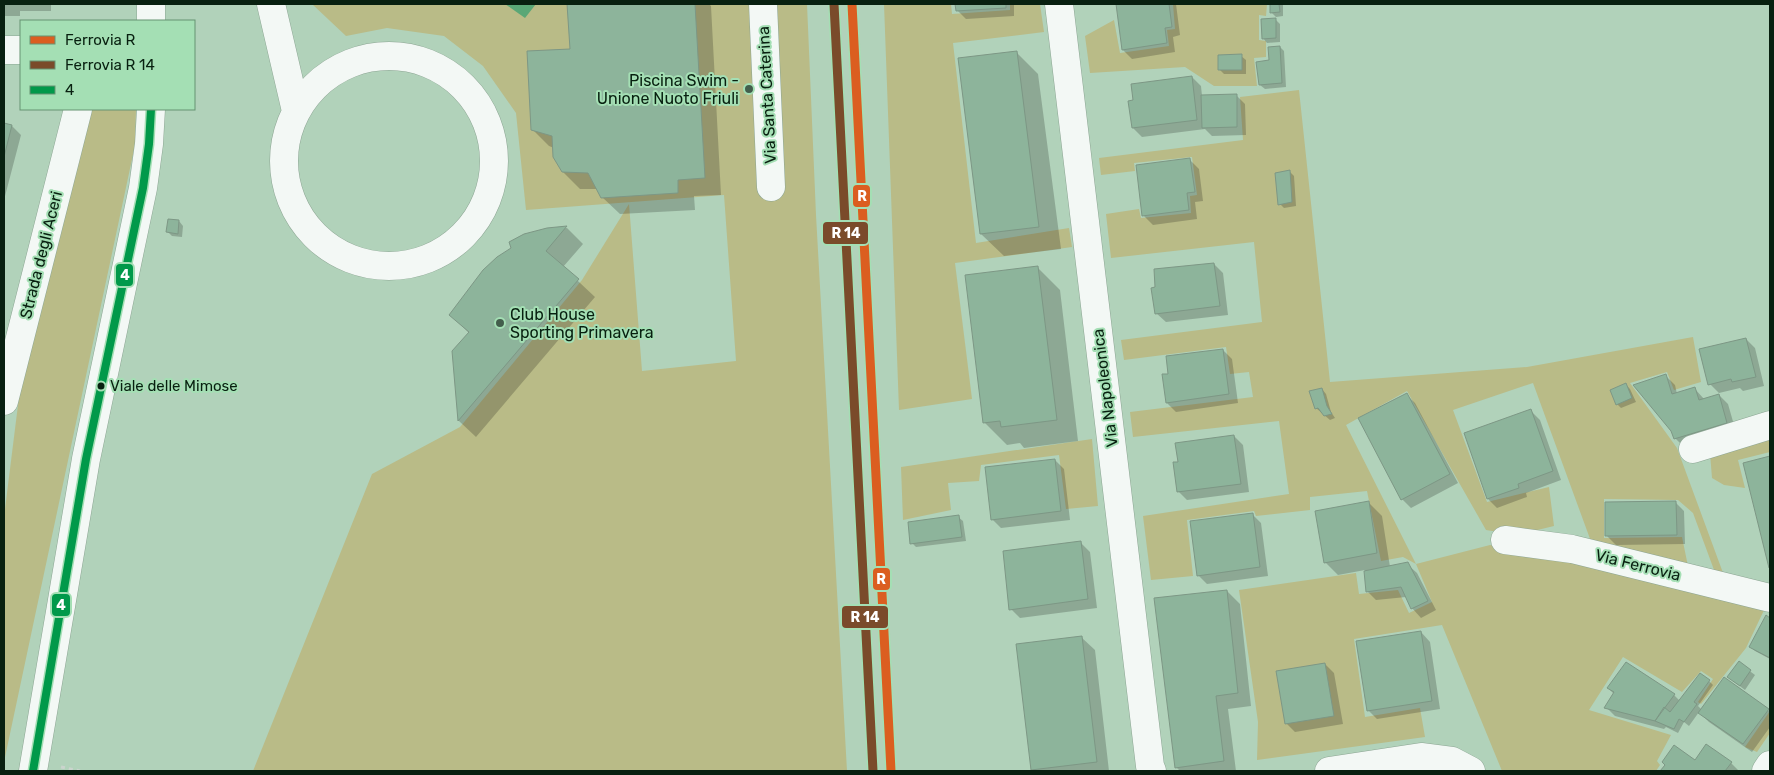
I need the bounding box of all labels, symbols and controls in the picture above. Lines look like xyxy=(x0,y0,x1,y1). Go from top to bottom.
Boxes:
legend xyxy=(20,20,195,110)
street label: Via Santa Caterina xyxy=(754,26,780,164)
text: Ferrovia R xyxy=(65,31,135,49)
text: Ferrovia R 14 xyxy=(65,56,155,74)
place label: Piscina Swim - Unione Nuoto Friuli xyxy=(597,71,739,108)
text: 4 xyxy=(65,81,74,99)
marker: Piscina Swim - Unione Nuoto Friuli xyxy=(743,83,755,95)
line badge: R xyxy=(852,184,871,208)
text: R xyxy=(857,188,867,205)
street label: Strada degli Aceri xyxy=(16,189,66,321)
line badge: R 14 xyxy=(822,221,869,245)
text: R 14 xyxy=(831,225,861,242)
line badge: 4 xyxy=(115,263,134,287)
text: 4 xyxy=(120,267,130,284)
place label: Club House Sporting Primavera xyxy=(510,305,653,342)
marker: Club House Sporting Primavera xyxy=(494,317,506,329)
street label: Via Napoleonica xyxy=(1088,328,1122,448)
place label: Viale delle Mimose xyxy=(110,377,238,395)
marker: Viale delle Mimose xyxy=(96,381,106,391)
street label: Via Ferrovia xyxy=(1593,545,1683,585)
line badge: R xyxy=(872,567,891,591)
text: R xyxy=(876,571,886,588)
line badge: 4 xyxy=(51,593,71,617)
text: 4 xyxy=(56,597,66,614)
line badge: R 14 xyxy=(841,605,889,629)
text: R 14 xyxy=(850,609,880,626)

